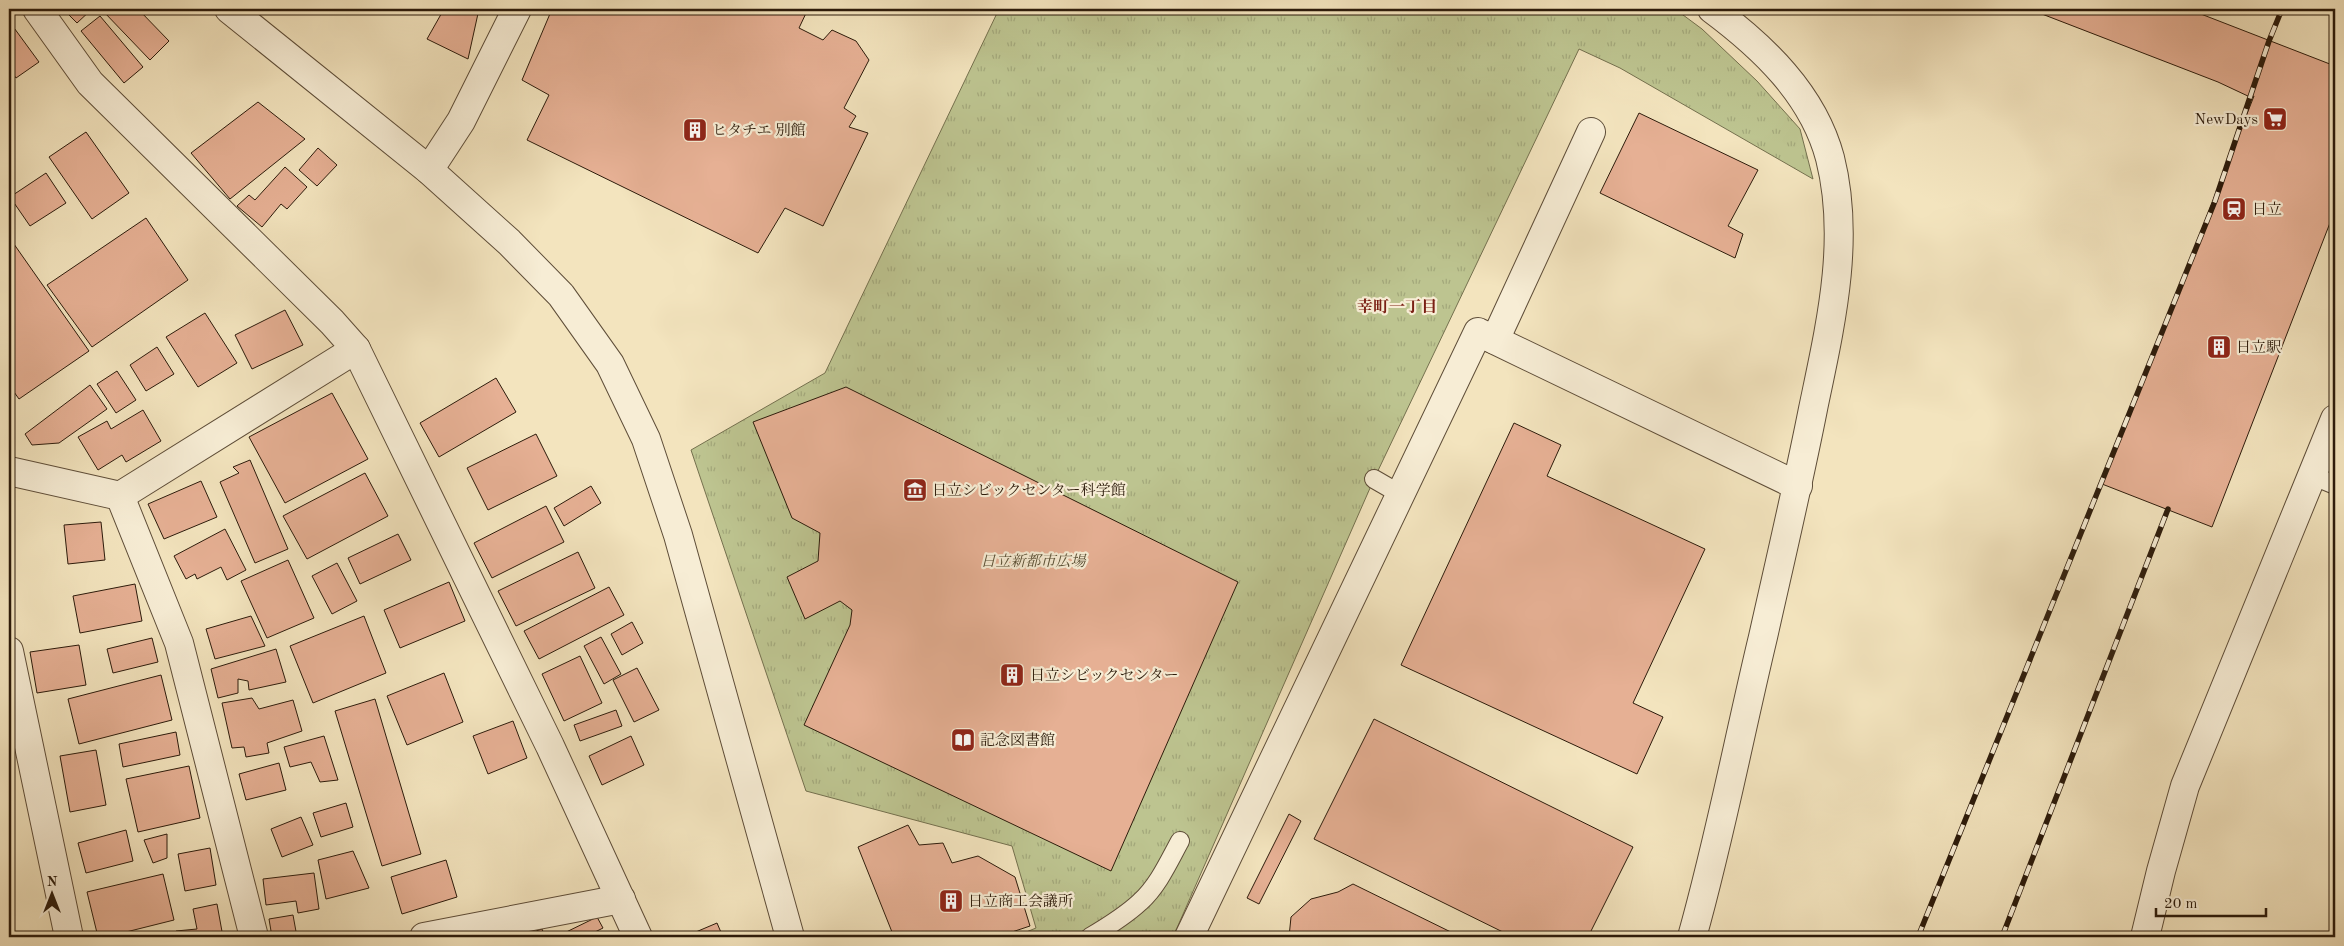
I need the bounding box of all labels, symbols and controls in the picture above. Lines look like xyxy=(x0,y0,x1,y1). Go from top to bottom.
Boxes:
supermarket icon: NewDays xyxy=(2262,106,2288,132)
place label: NewDays xyxy=(2195,113,2258,128)
building icon: ヒタチエ 別館 xyxy=(682,117,708,143)
place label: ヒタチエ 別館 xyxy=(712,122,806,139)
station icon: 日立 xyxy=(2221,196,2247,222)
place label: 日立 xyxy=(2252,201,2282,218)
district label: 幸町一丁目 xyxy=(1357,298,1437,316)
building icon: 日立駅 xyxy=(2206,334,2232,360)
place label: 日立駅 xyxy=(2236,339,2281,356)
museum icon: 日立シビックセンター科学館 xyxy=(902,477,928,503)
place label: 日立シビックセンター科学館 xyxy=(932,482,1126,499)
park label: 日立新都市広場 xyxy=(980,553,1087,570)
building icon: 日立シビックセンター xyxy=(999,662,1025,688)
place label: 日立シビックセンター xyxy=(1030,667,1179,684)
library icon: 記念図書館 xyxy=(950,727,976,753)
place label: 記念図書館 xyxy=(980,732,1055,749)
north arrow xyxy=(28,868,78,918)
text: N xyxy=(47,875,58,889)
scale bar xyxy=(2156,886,2266,918)
building icon: 日立商工会議所 xyxy=(938,888,964,914)
place label: 日立商工会議所 xyxy=(968,893,1073,910)
text: 20 m xyxy=(2164,897,2198,912)

